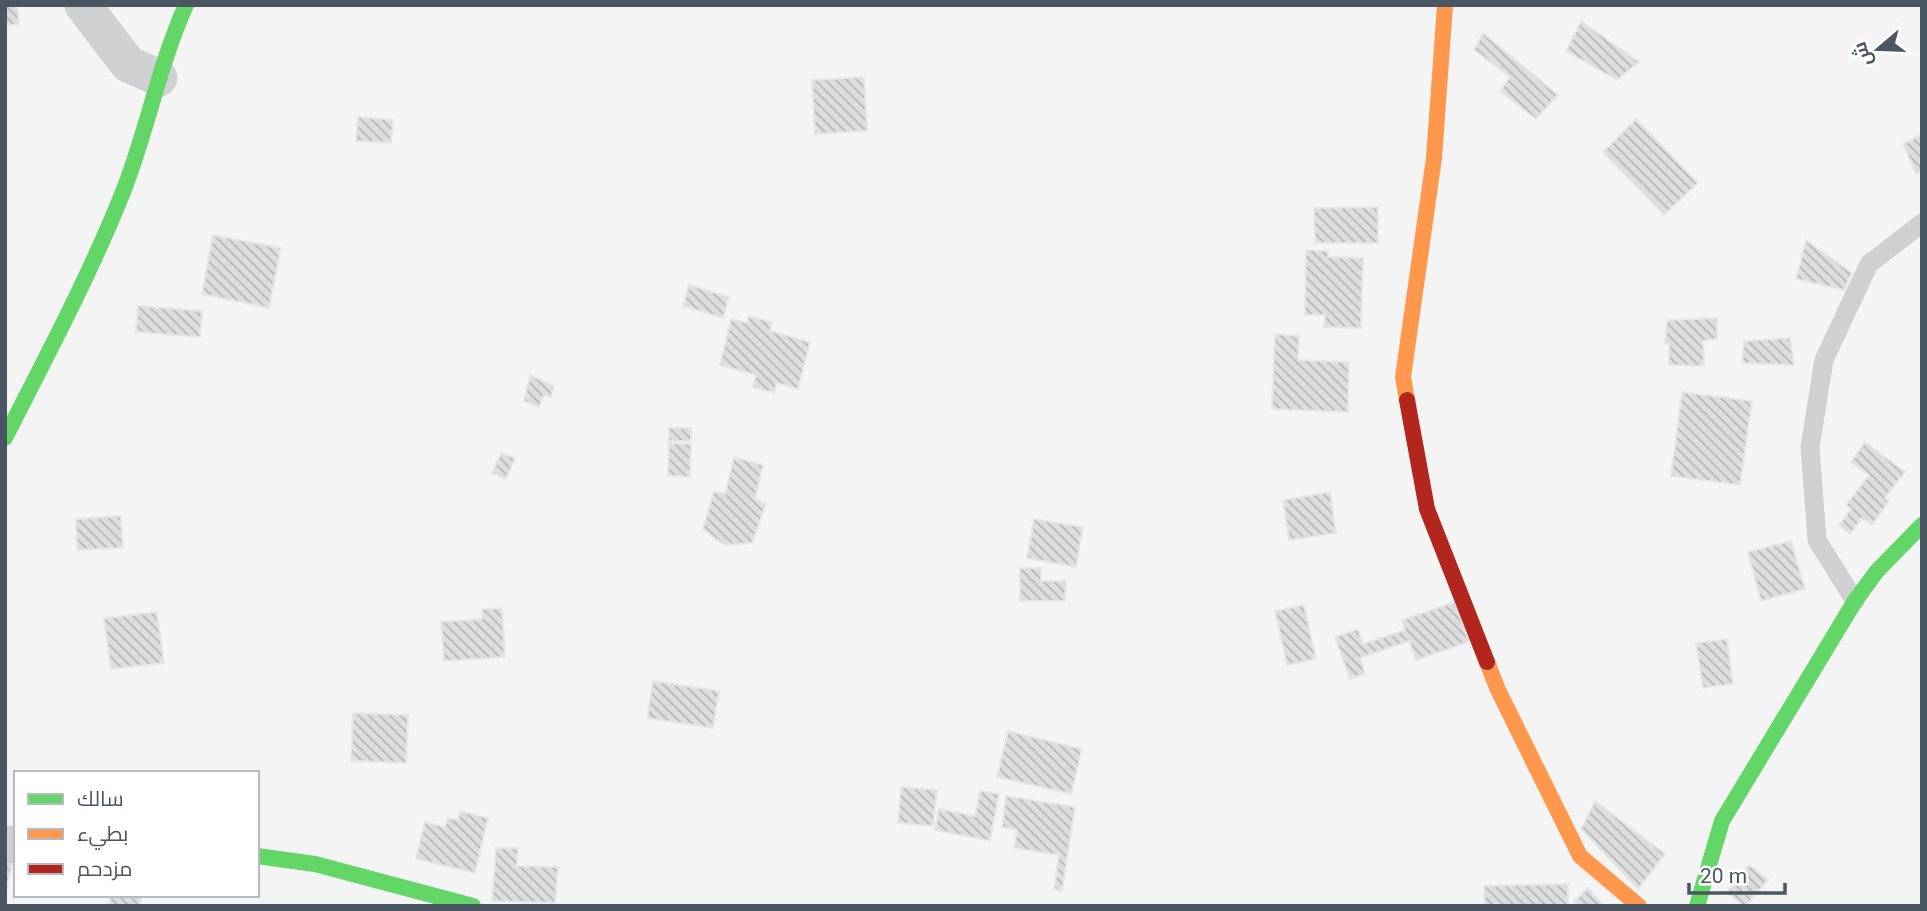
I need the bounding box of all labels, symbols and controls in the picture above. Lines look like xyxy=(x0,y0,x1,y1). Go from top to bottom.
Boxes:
north arrow xyxy=(1843,14,1913,84)
text: ش xyxy=(1848,39,1877,70)
legend xyxy=(14,771,259,897)
text: سالك xyxy=(77,787,124,811)
text: بطيء xyxy=(77,822,128,850)
scale bar xyxy=(1689,852,1785,896)
text: مزدحم xyxy=(77,857,132,883)
text: 20 m xyxy=(1700,864,1747,888)

